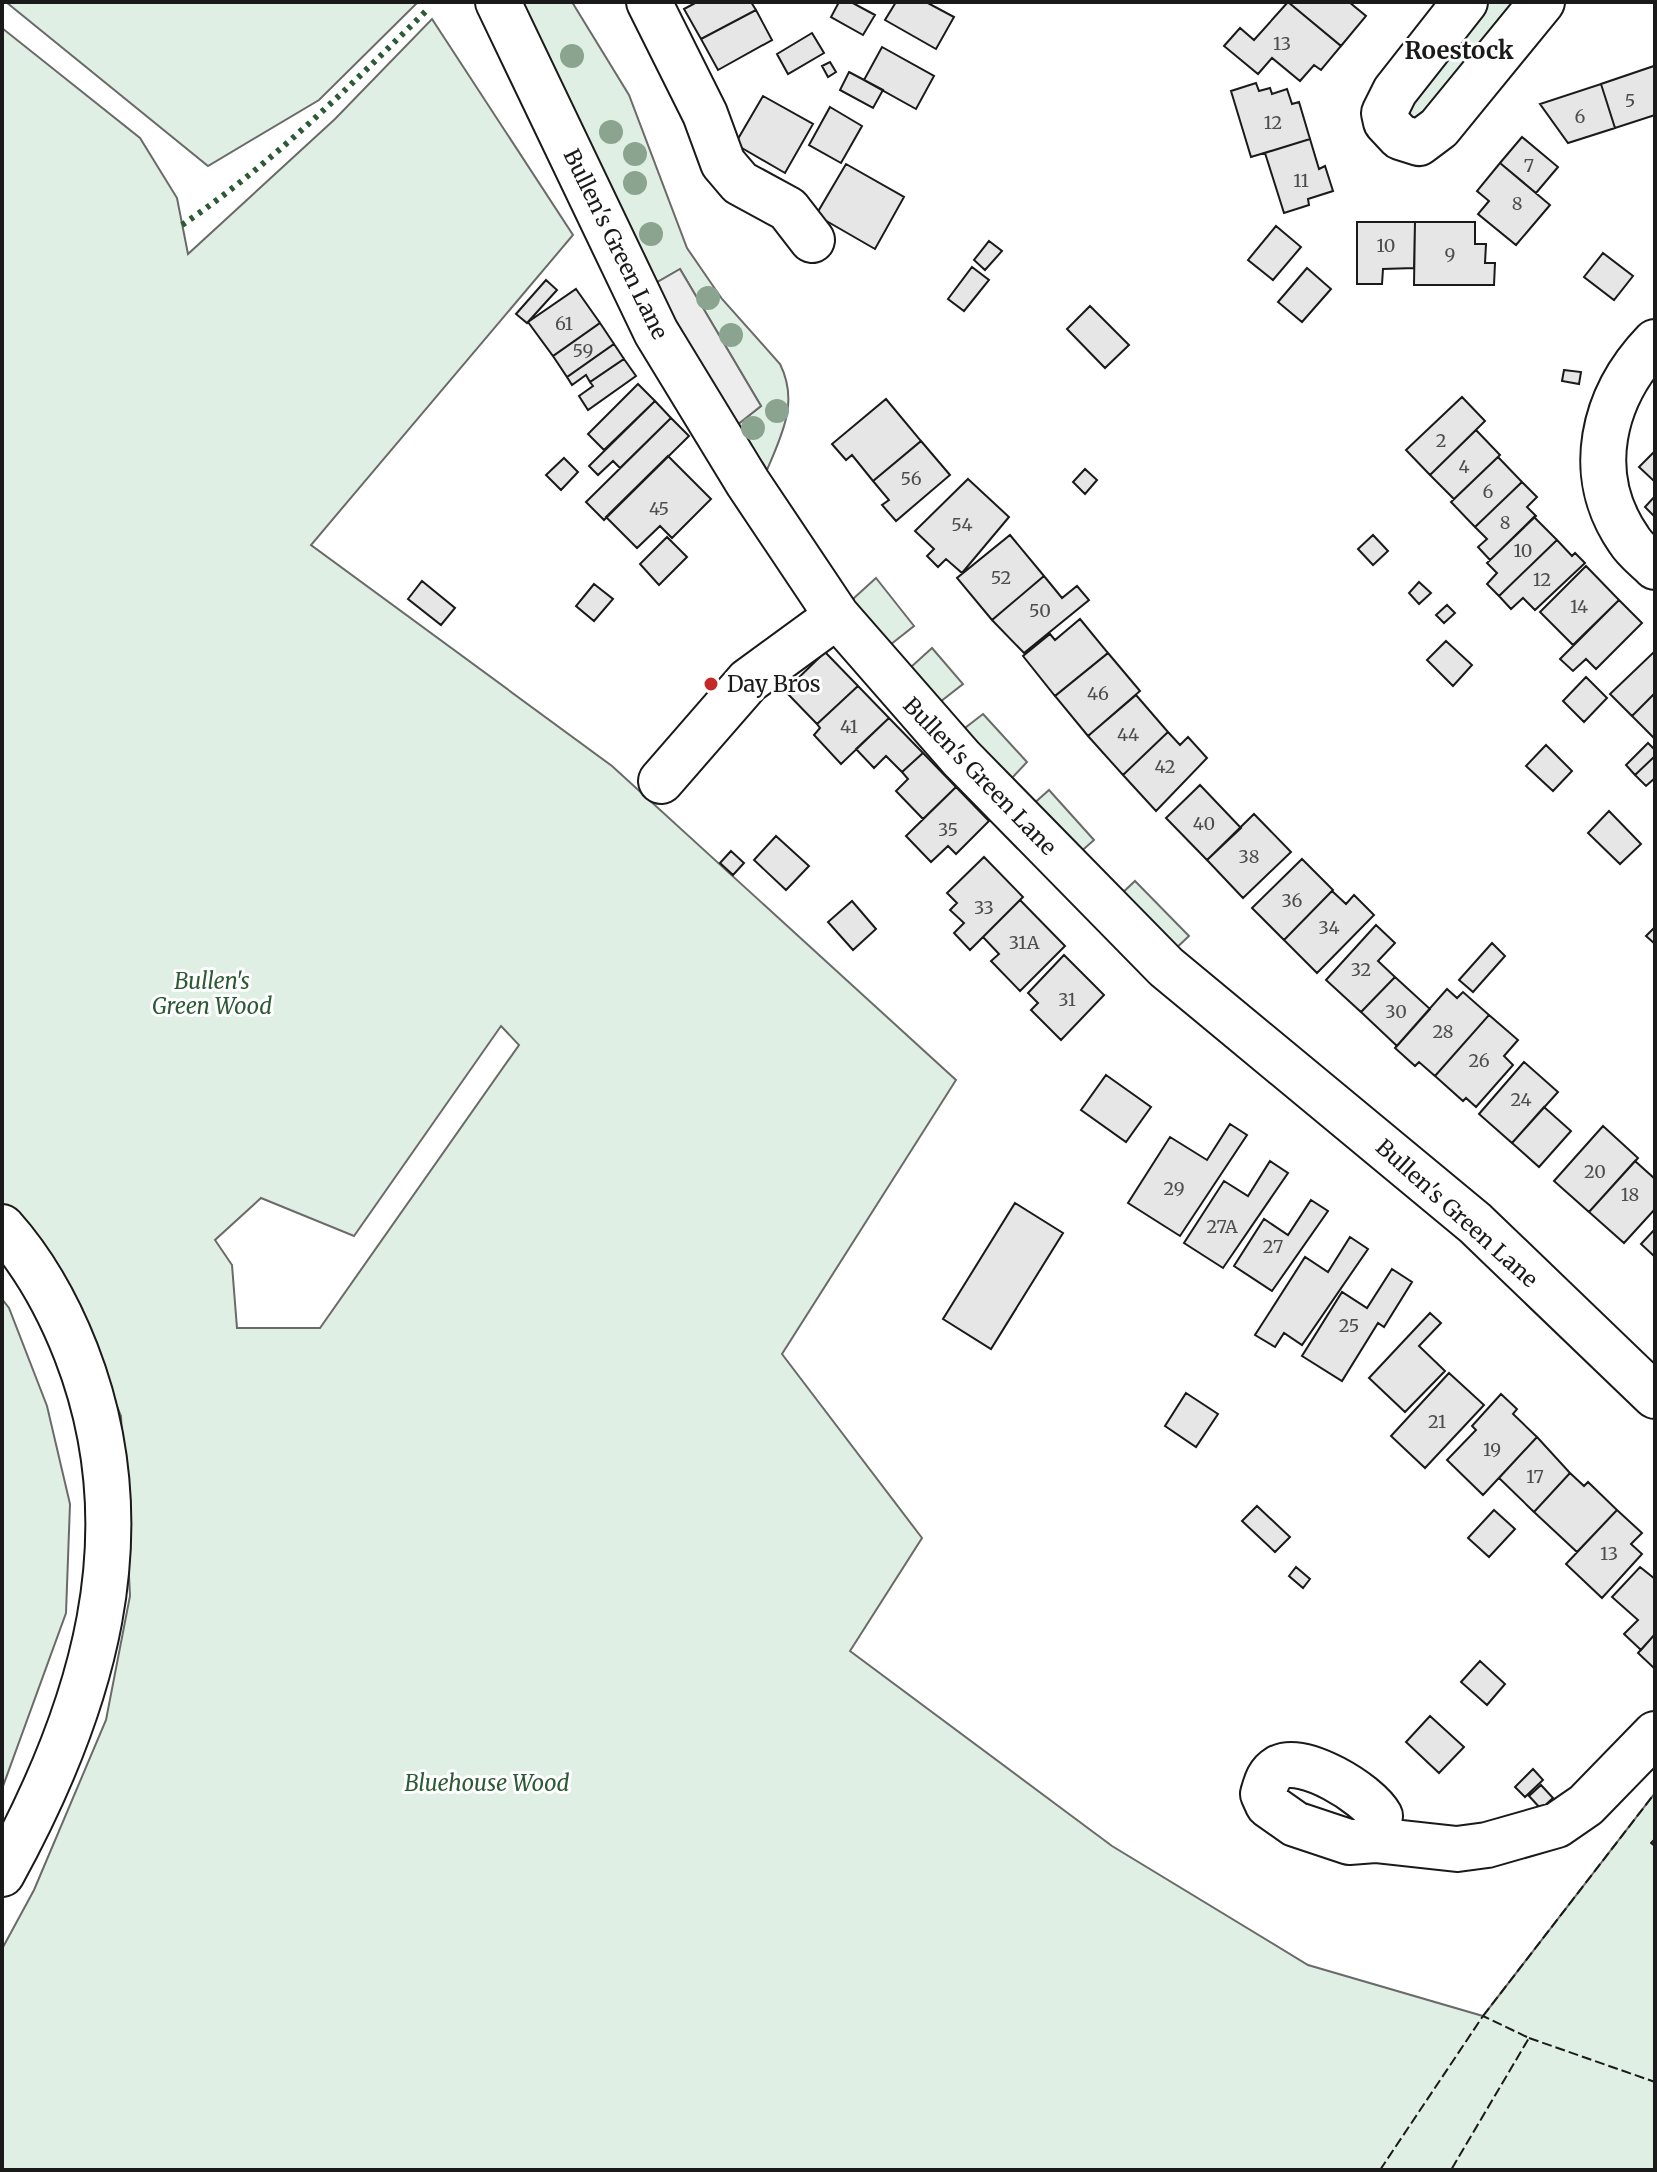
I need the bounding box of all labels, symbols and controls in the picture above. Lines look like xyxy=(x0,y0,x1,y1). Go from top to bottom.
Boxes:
house number: 13 xyxy=(1273,32,1291,55)
district label: Roestock xyxy=(1404,35,1514,66)
house number: 5 xyxy=(1625,89,1635,112)
house number: 6 xyxy=(1575,105,1586,128)
house number: 12 xyxy=(1264,111,1282,134)
street label: Bullen's Green Lane xyxy=(558,144,674,344)
house number: 7 xyxy=(1524,154,1534,177)
house number: 11 xyxy=(1293,169,1309,192)
house number: 8 xyxy=(1512,192,1522,215)
house number: 10 xyxy=(1377,234,1395,257)
house number: 9 xyxy=(1445,243,1455,266)
house number: 61 xyxy=(555,312,573,335)
house number: 59 xyxy=(573,339,593,362)
house number: 2 xyxy=(1436,429,1446,452)
house number: 4 xyxy=(1458,455,1470,478)
house number: 56 xyxy=(900,467,922,490)
house number: 6 xyxy=(1483,480,1494,503)
house number: 45 xyxy=(649,497,669,520)
house number: 8 xyxy=(1500,511,1510,534)
house number: 54 xyxy=(951,513,973,536)
house number: 10 xyxy=(1514,539,1532,562)
house number: 52 xyxy=(991,566,1011,589)
house number: 12 xyxy=(1533,568,1551,591)
house number: 14 xyxy=(1570,595,1588,618)
house number: 50 xyxy=(1029,599,1051,622)
place label: Day Bros xyxy=(727,670,821,698)
marker: Day Bros xyxy=(702,675,720,693)
house number: 46 xyxy=(1087,682,1109,705)
street label: Bullen's Green Lane xyxy=(898,691,1062,861)
house number: 41 xyxy=(840,715,858,738)
house number: 44 xyxy=(1117,723,1139,746)
house number: 42 xyxy=(1155,755,1175,778)
house number: 40 xyxy=(1193,812,1215,835)
house number: 35 xyxy=(938,818,958,841)
house number: 38 xyxy=(1239,845,1259,868)
house number: 36 xyxy=(1282,889,1303,912)
house number: 33 xyxy=(974,896,994,919)
house number: 34 xyxy=(1318,916,1340,939)
house number: 31A xyxy=(1009,931,1040,954)
house number: 32 xyxy=(1351,958,1371,981)
park label: Bullen's Green Wood xyxy=(152,967,272,1020)
house number: 31 xyxy=(1058,988,1076,1011)
house number: 30 xyxy=(1385,1000,1407,1023)
house number: 28 xyxy=(1432,1020,1454,1043)
house number: 26 xyxy=(1468,1049,1490,1072)
house number: 24 xyxy=(1510,1088,1532,1111)
street label: Bullen's Green Lane xyxy=(1370,1133,1544,1293)
house number: 20 xyxy=(1584,1160,1606,1183)
house number: 29 xyxy=(1163,1177,1185,1200)
house number: 18 xyxy=(1621,1183,1639,1206)
house number: 27A xyxy=(1206,1215,1238,1238)
house number: 27 xyxy=(1263,1235,1283,1258)
house number: 25 xyxy=(1339,1314,1359,1337)
house number: 21 xyxy=(1428,1410,1446,1433)
house number: 19 xyxy=(1483,1438,1501,1461)
house number: 17 xyxy=(1526,1465,1544,1488)
house number: 13 xyxy=(1600,1542,1618,1565)
park label: Bluehouse Wood xyxy=(405,1769,570,1797)

